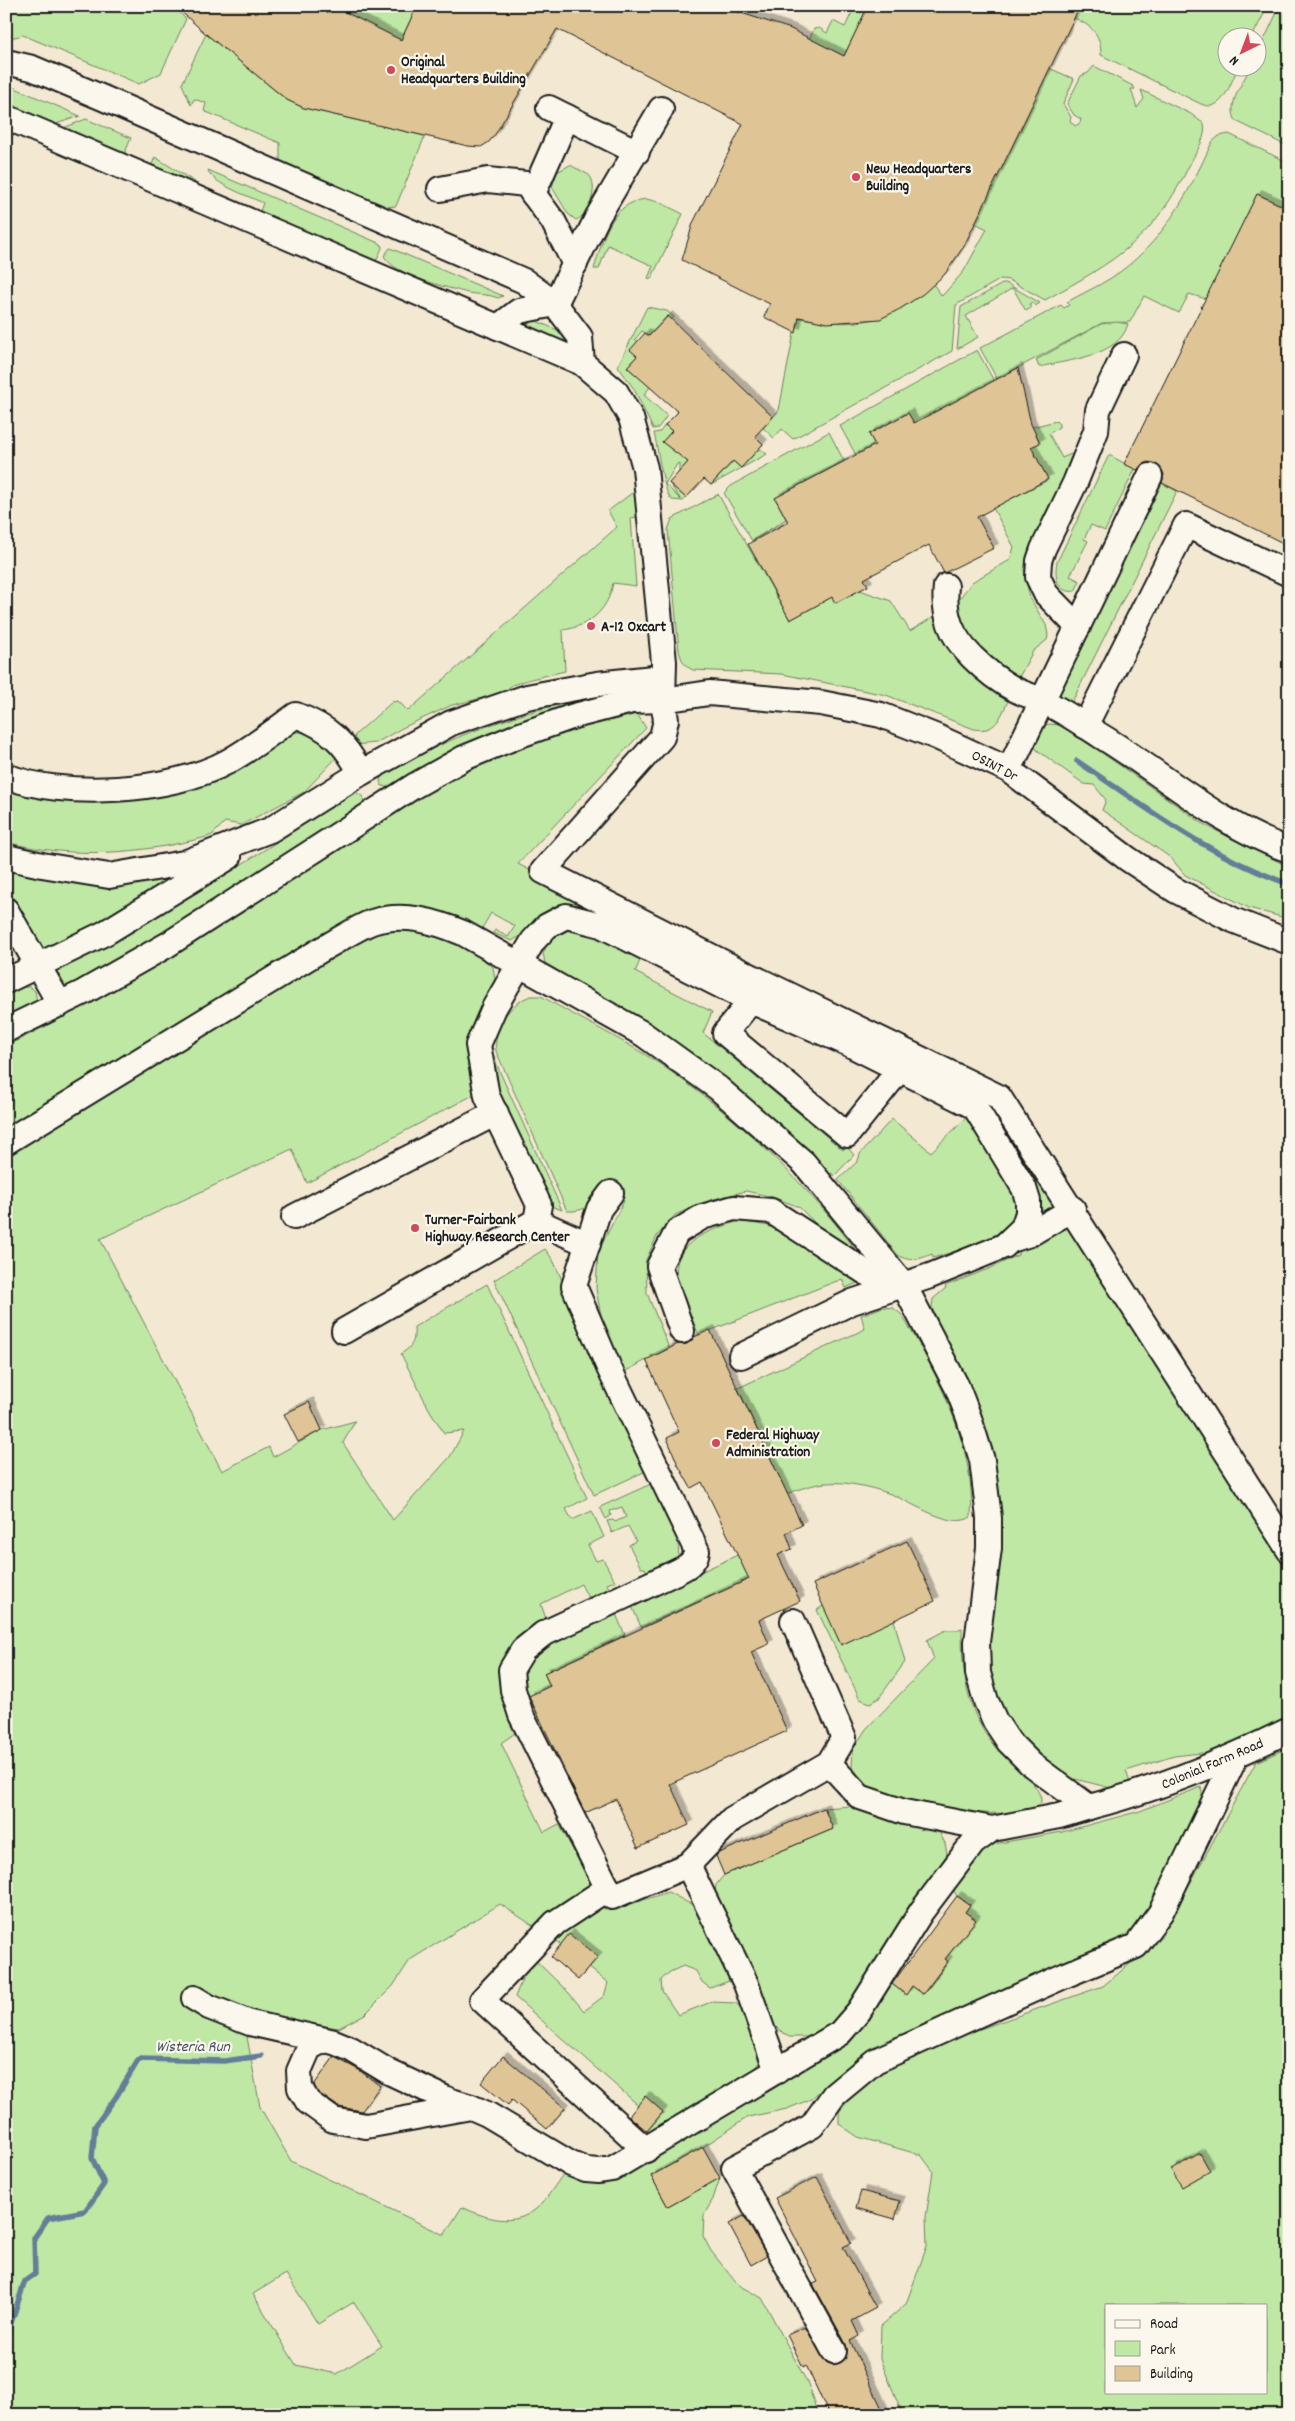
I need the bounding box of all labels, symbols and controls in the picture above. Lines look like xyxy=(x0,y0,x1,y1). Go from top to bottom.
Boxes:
north arrow xyxy=(1218,28,1268,78)
text: N xyxy=(1225,50,1244,70)
place label: Original Headquarters Building xyxy=(401,52,526,91)
marker: Original Headquarters Building xyxy=(385,64,397,76)
place label: New Headquarters Building xyxy=(866,159,971,198)
marker: New Headquarters Building xyxy=(850,171,862,183)
place label: A-12 Oxcart xyxy=(601,617,666,639)
marker: A-12 Oxcart xyxy=(585,620,597,632)
street label: OSINT Dr xyxy=(967,745,1022,788)
place label: Turner-Fairbank Highway Research Center xyxy=(425,1210,570,1249)
marker: Turner-Fairbank Highway Research Center xyxy=(409,1222,421,1234)
place label: Federal Highway Administration xyxy=(726,1425,820,1464)
marker: Federal Highway Administration xyxy=(710,1437,722,1449)
street label: Colonial Farm Road xyxy=(1158,1733,1267,1796)
water label: Wisteria Run xyxy=(156,2036,231,2059)
legend xyxy=(1105,2304,1268,2394)
text: Road xyxy=(1150,2314,1178,2336)
text: Park xyxy=(1150,2340,1176,2362)
text: Building xyxy=(1150,2364,1193,2386)

